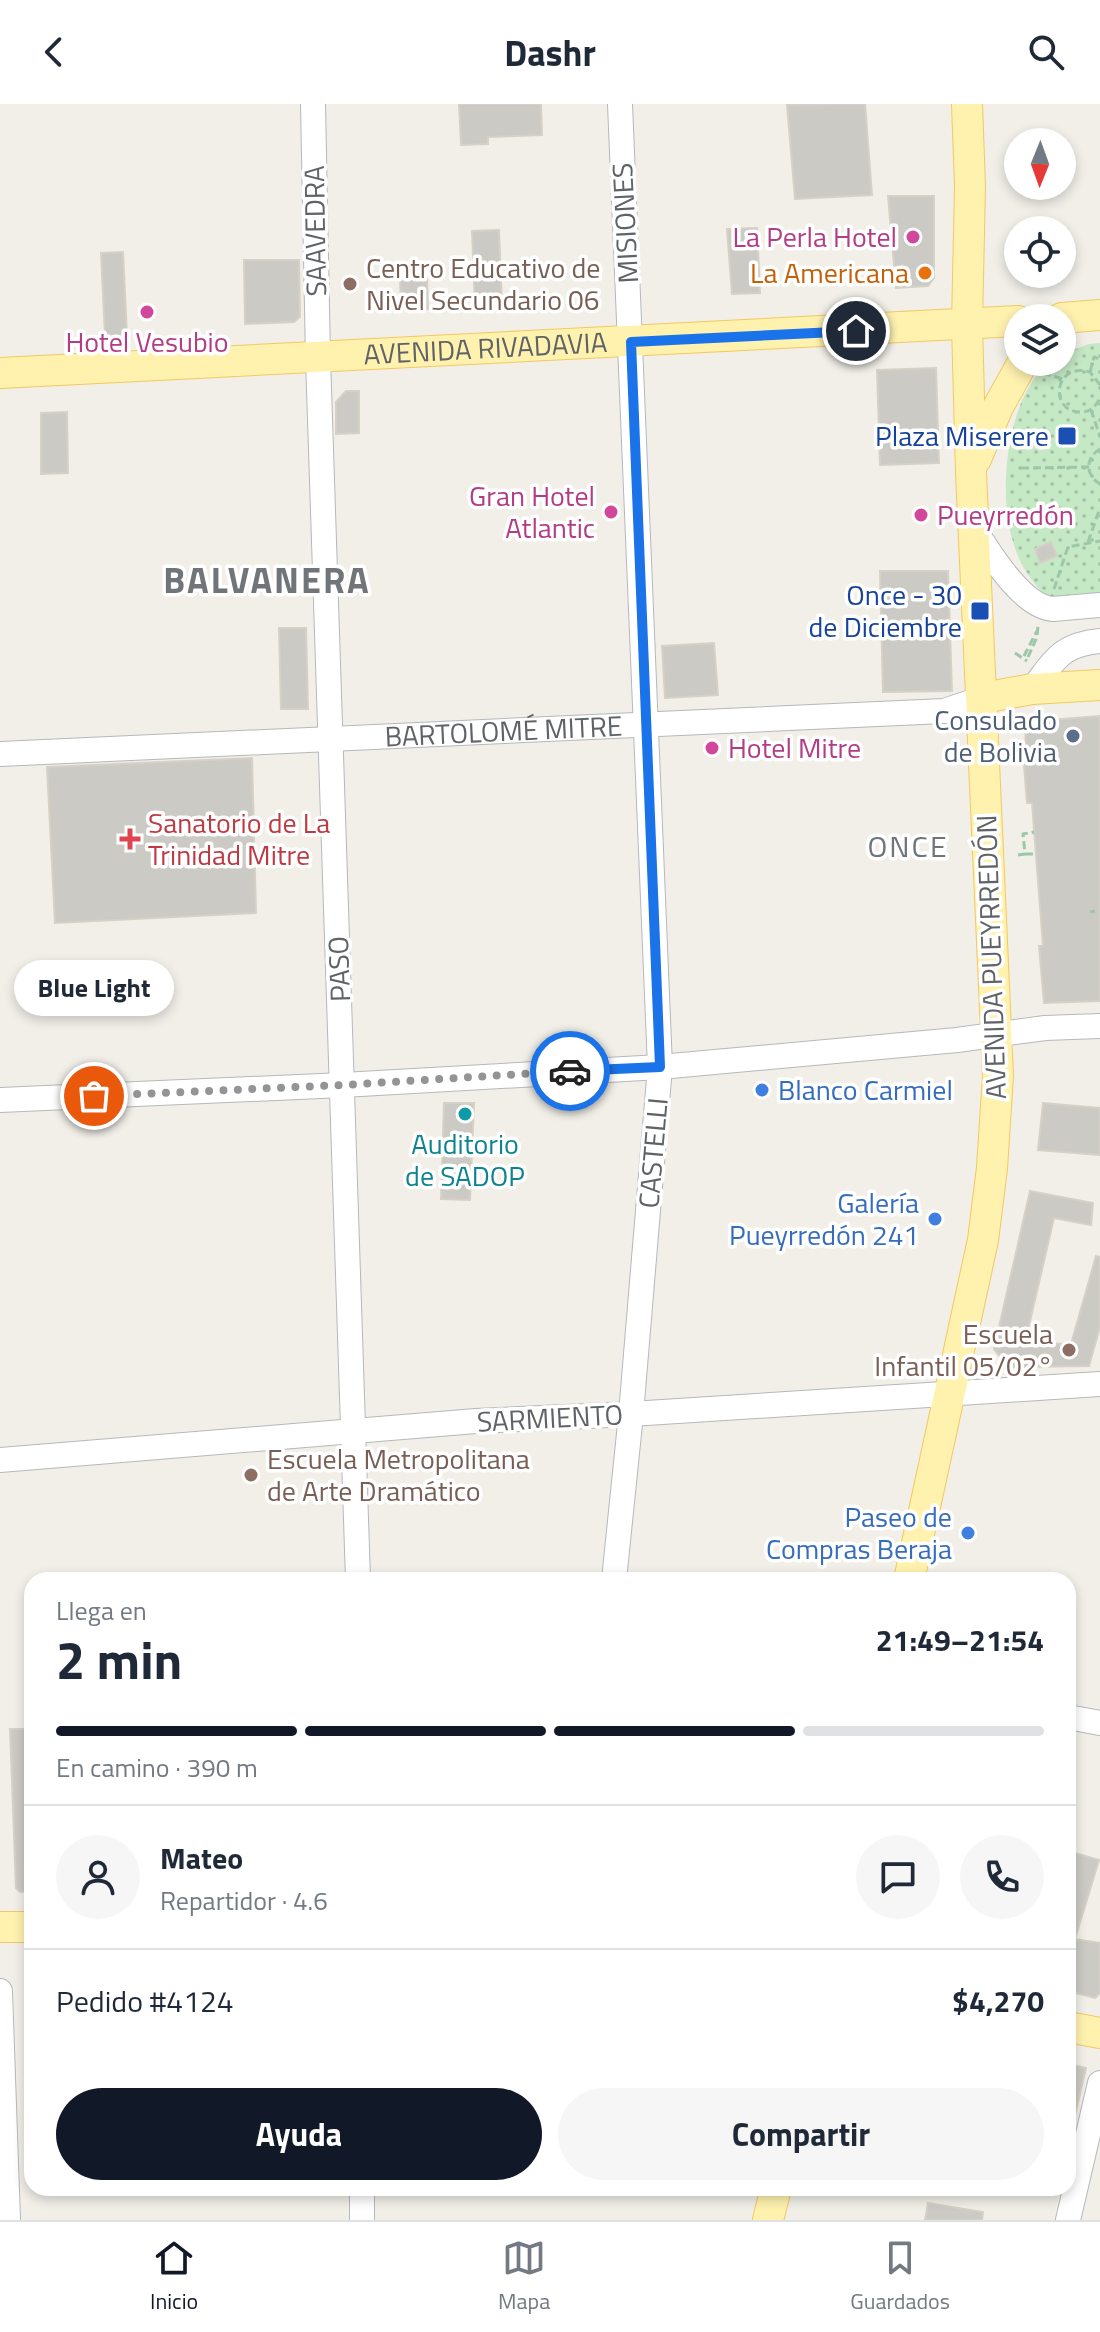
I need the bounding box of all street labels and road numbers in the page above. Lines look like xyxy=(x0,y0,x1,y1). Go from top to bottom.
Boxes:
street label: MISIONES xyxy=(600,162,649,284)
street label: SAAVEDRA xyxy=(292,165,337,297)
street label: AVENIDA RIVADAVIA xyxy=(362,320,609,375)
street label: BARTOLOMÉ MITRE xyxy=(384,704,623,757)
street label: AVENIDA PUEYRREDÓN xyxy=(964,814,1017,1100)
street label: PASO xyxy=(316,935,361,1003)
street label: CASTELLI xyxy=(626,1096,679,1210)
street label: SARMIENTO xyxy=(476,1392,624,1443)

